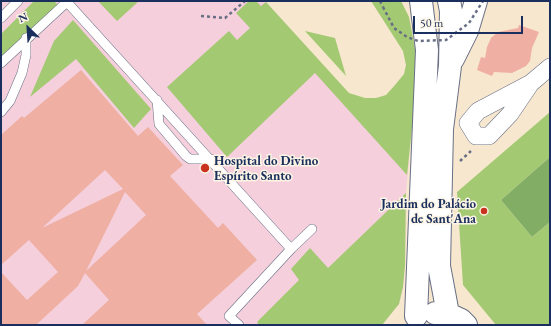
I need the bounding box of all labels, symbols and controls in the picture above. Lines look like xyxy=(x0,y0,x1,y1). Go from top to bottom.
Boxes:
north arrow xyxy=(8,8,48,48)
scale bar xyxy=(415,8,525,34)
text: N xyxy=(16,9,30,25)
text: 50 m xyxy=(420,15,443,31)
place label: Hospital do Divino Espírito Santo xyxy=(214,153,318,184)
marker: Hospital do Divino Espírito Santo xyxy=(199,162,211,174)
place label: Jardim do Palácio de Sant'Ana xyxy=(381,196,476,227)
marker: Jardim do Palácio de Sant'Ana xyxy=(479,206,489,216)

